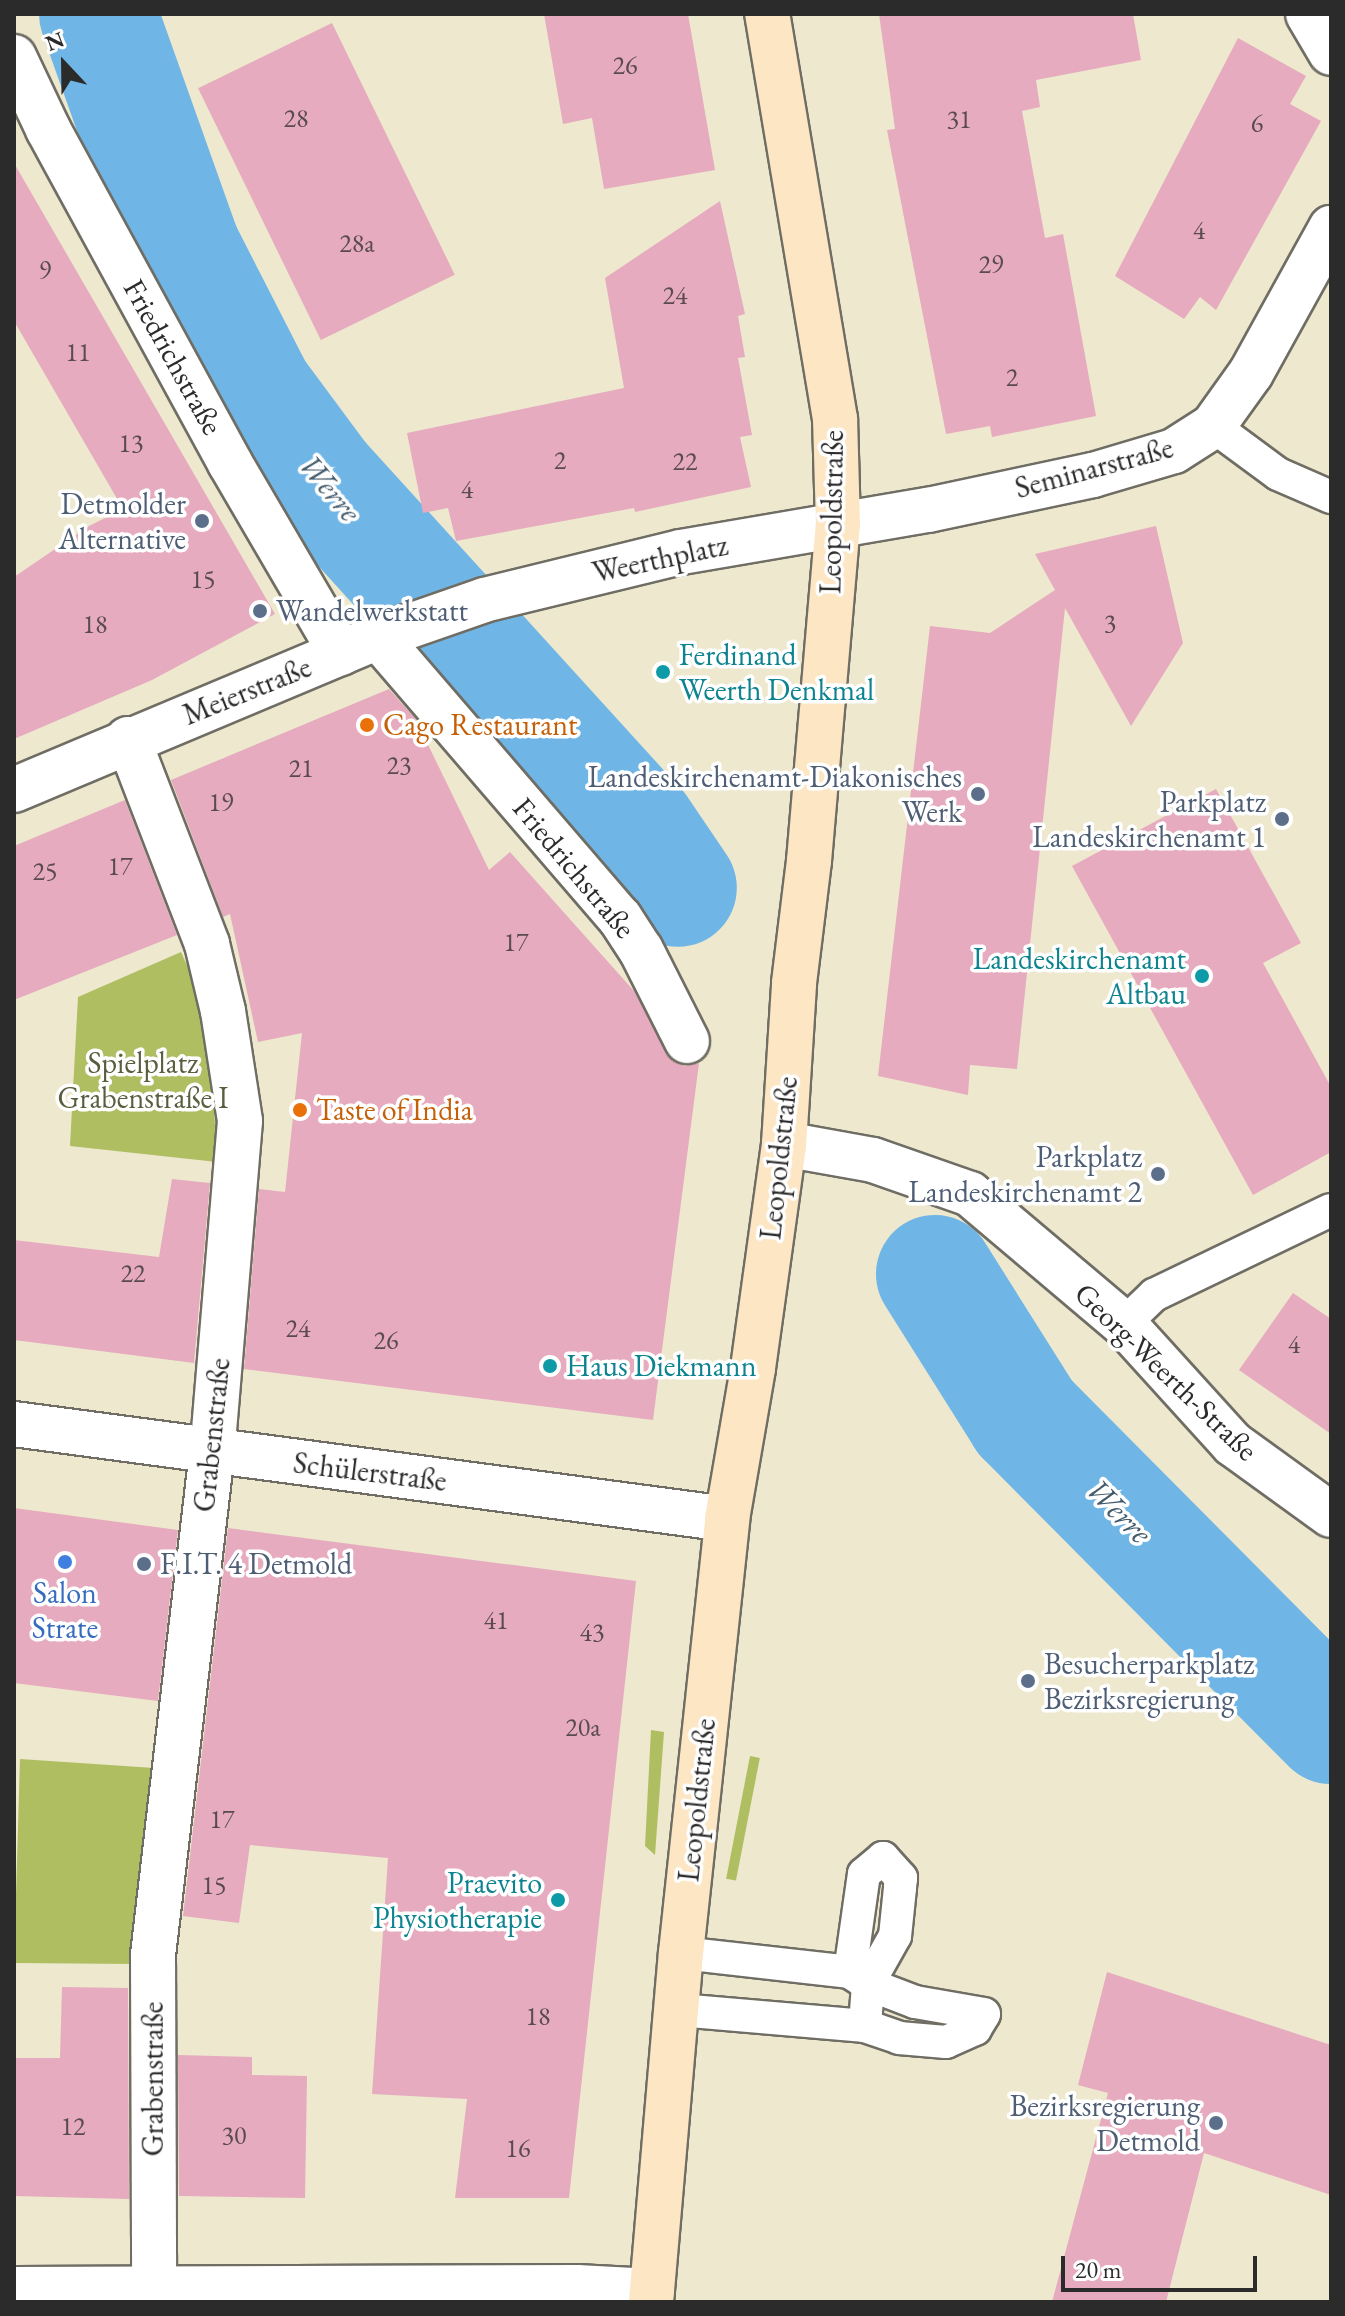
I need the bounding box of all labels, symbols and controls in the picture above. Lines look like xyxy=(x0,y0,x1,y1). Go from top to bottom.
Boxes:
north arrow xyxy=(24,24,104,104)
text: N xyxy=(41,25,69,58)
house number: 26 xyxy=(613,50,637,82)
house number: 28 xyxy=(284,103,308,135)
house number: 31 xyxy=(947,104,971,136)
house number: 6 xyxy=(1251,108,1263,140)
house number: 4 xyxy=(1193,215,1205,247)
house number: 28a xyxy=(339,228,375,260)
house number: 29 xyxy=(979,249,1003,281)
house number: 9 xyxy=(39,255,51,287)
street label: Friedrichstraße xyxy=(116,273,230,441)
house number: 24 xyxy=(663,280,687,312)
house number: 11 xyxy=(66,337,90,369)
house number: 2 xyxy=(1006,362,1018,394)
house number: 13 xyxy=(119,428,143,460)
street label: Leopoldstraße xyxy=(813,430,851,594)
street label: Seminarstraße xyxy=(1011,430,1177,506)
house number: 2 xyxy=(554,445,566,477)
water label: Werre xyxy=(291,446,369,530)
house number: 22 xyxy=(673,446,697,478)
house number: 4 xyxy=(461,474,473,506)
place label: Detmolder Alternative xyxy=(58,486,186,556)
marker: Detmolder Alternative xyxy=(193,512,211,530)
street label: Weerthplatz xyxy=(589,527,731,591)
house number: 15 xyxy=(191,564,215,596)
place label: Wandelwerkstatt xyxy=(276,593,468,629)
marker: Wandelwerkstatt xyxy=(251,602,269,620)
house number: 3 xyxy=(1104,608,1116,640)
house number: 18 xyxy=(83,609,107,641)
place label: Ferdinand Weerth Denkmal xyxy=(679,637,874,708)
street label: Meierstraße xyxy=(178,649,316,733)
marker: Ferdinand Weerth Denkmal xyxy=(654,663,672,681)
place label: Cago Restaurant xyxy=(383,707,577,743)
marker: Cago Restaurant xyxy=(358,716,376,734)
house number: 23 xyxy=(387,750,411,782)
house number: 21 xyxy=(289,753,313,785)
place label: Landeskirchenamt-Diakonisches Werk xyxy=(588,759,962,830)
place label: Parkplatz Landeskirchenamt 1 xyxy=(1032,784,1266,854)
marker: Landeskirchenamt-Diakonisches Werk xyxy=(969,785,987,803)
house number: 19 xyxy=(209,787,233,819)
street label: Friedrichstraße xyxy=(505,790,643,946)
marker: Parkplatz Landeskirchenamt 1 xyxy=(1273,810,1291,828)
house number: 17 xyxy=(108,851,132,883)
house number: 25 xyxy=(33,856,57,888)
house number: 17 xyxy=(504,927,528,959)
place label: Landeskirchenamt Altbau xyxy=(973,941,1186,1012)
marker: Landeskirchenamt Altbau xyxy=(1193,967,1211,985)
park label: Spielplatz Grabenstraße I xyxy=(58,1045,228,1116)
street label: Leopoldstraße xyxy=(753,1075,805,1241)
place label: Taste of India xyxy=(316,1092,473,1128)
marker: Taste of India xyxy=(291,1101,309,1119)
place label: Parkplatz Landeskirchenamt 2 xyxy=(908,1139,1142,1210)
marker: Parkplatz Landeskirchenamt 2 xyxy=(1149,1165,1167,1183)
house number: 22 xyxy=(121,1258,145,1290)
street label: Georg-Weerth-Straße xyxy=(1067,1276,1265,1468)
house number: 24 xyxy=(286,1313,310,1345)
house number: 26 xyxy=(374,1325,398,1357)
house number: 4 xyxy=(1288,1329,1300,1361)
place label: Haus Diekmann xyxy=(566,1348,756,1384)
street label: Grabenstraße xyxy=(186,1356,238,1514)
marker: Haus Diekmann xyxy=(541,1357,559,1375)
street label: Schülerstraße xyxy=(291,1445,449,1499)
water label: Werre xyxy=(1078,1470,1160,1552)
place label: F.I.T. 4 Detmold xyxy=(160,1546,352,1582)
marker: Salon Strate xyxy=(56,1553,74,1571)
marker: F.I.T. 4 Detmold xyxy=(135,1555,153,1573)
place label: Salon Strate xyxy=(32,1575,98,1646)
house number: 41 xyxy=(484,1605,508,1637)
house number: 43 xyxy=(580,1617,604,1649)
place label: Besucherparkplatz Bezirksregierung xyxy=(1044,1646,1254,1716)
marker: Besucherparkplatz Bezirksregierung xyxy=(1019,1672,1037,1690)
house number: 20a xyxy=(565,1712,601,1744)
street label: Leopoldstraße xyxy=(671,1717,723,1883)
house number: 17 xyxy=(210,1804,234,1836)
place label: Praevito Physiotherapie xyxy=(373,1865,542,1936)
house number: 15 xyxy=(202,1870,226,1902)
marker: Praevito Physiotherapie xyxy=(549,1891,567,1909)
house number: 18 xyxy=(526,2001,550,2033)
street label: Grabenstraße xyxy=(135,2002,171,2156)
place label: Bezirksregierung Detmold xyxy=(1010,2088,1200,2158)
house number: 12 xyxy=(61,2111,85,2143)
marker: Bezirksregierung Detmold xyxy=(1207,2114,1225,2132)
house number: 30 xyxy=(222,2120,246,2152)
house number: 16 xyxy=(506,2133,530,2165)
scale bar xyxy=(1065,2240,1261,2290)
text: 20 m xyxy=(1075,2254,1122,2285)

